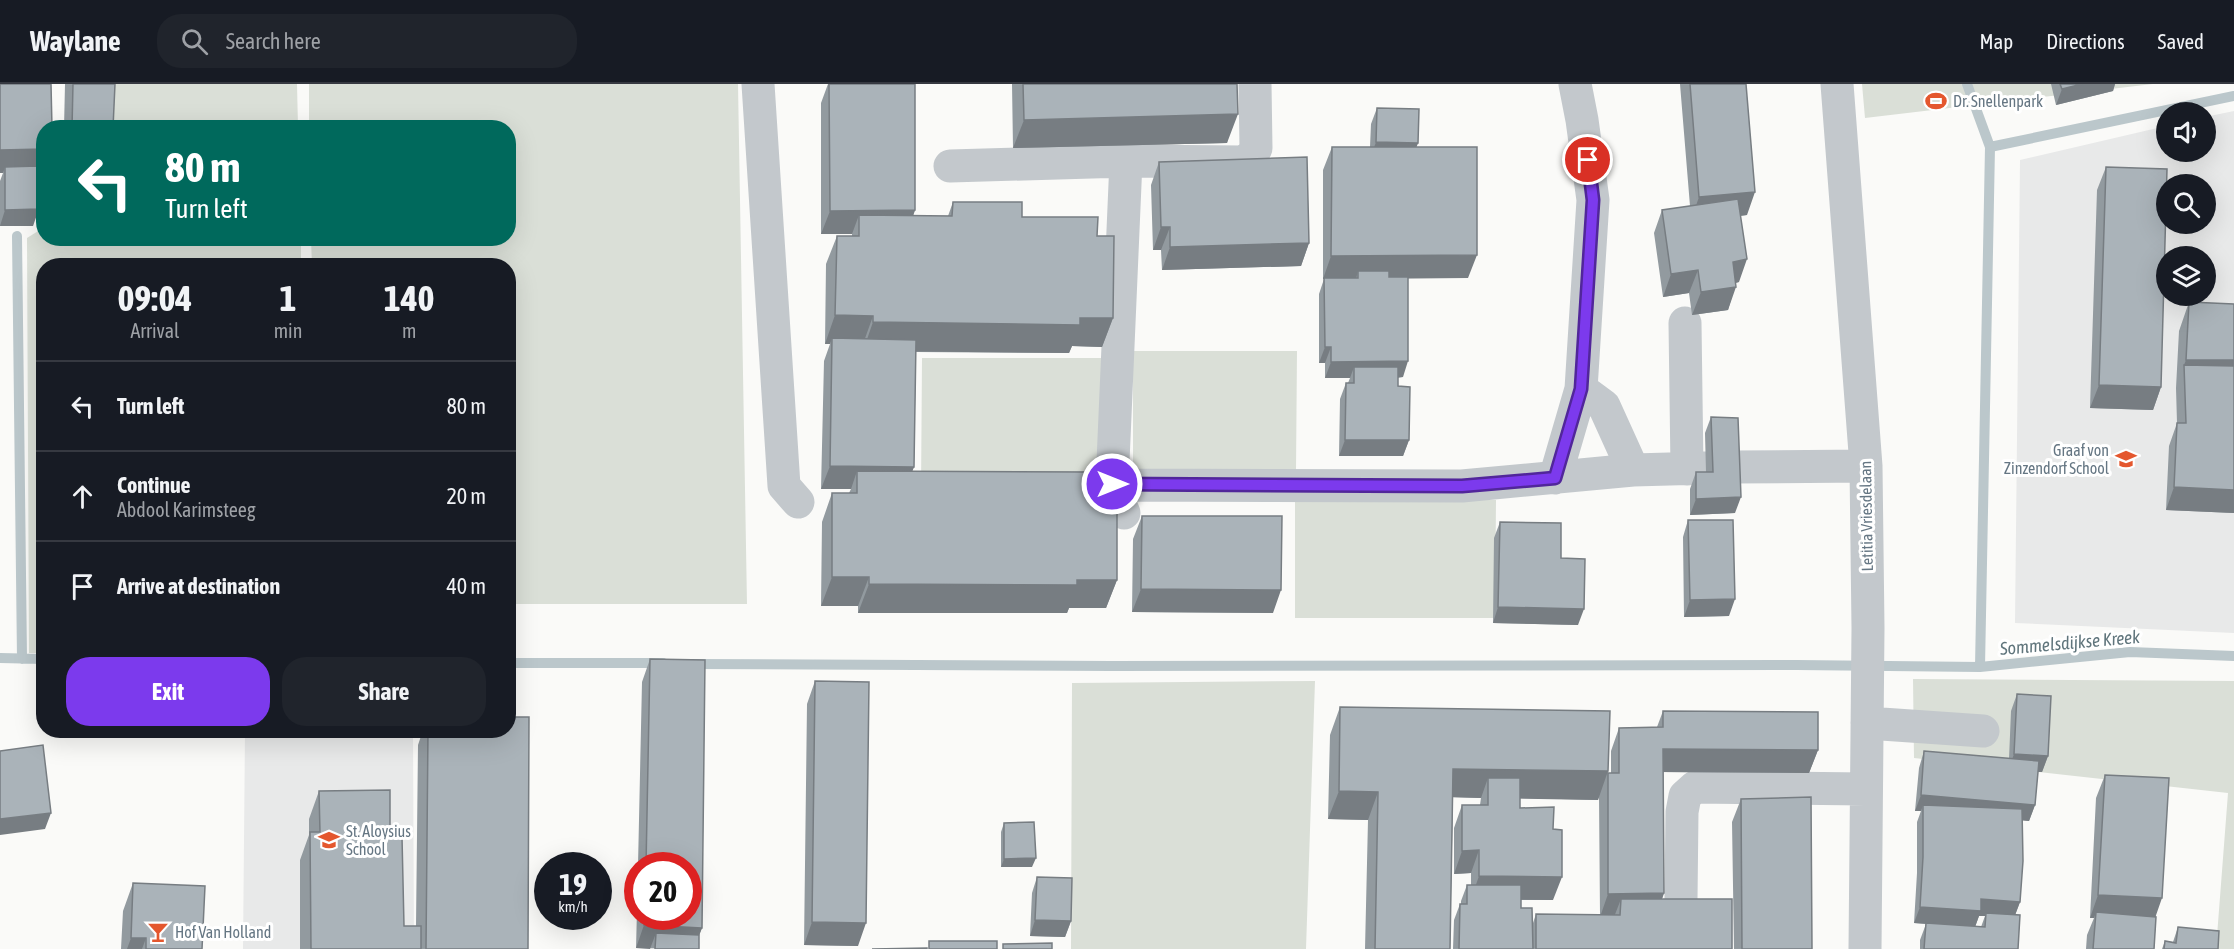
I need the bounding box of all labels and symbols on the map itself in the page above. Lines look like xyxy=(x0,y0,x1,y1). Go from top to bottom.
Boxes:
sports icon: Dr. Snellenpark xyxy=(1924,89,1948,113)
place label: Dr. Snellenpark xyxy=(1953,92,2043,111)
pin xyxy=(1562,134,1613,185)
place label: Graaf von Zinzendorf School xyxy=(2004,441,2110,477)
school or university icon: Graaf von Zinzendorf School xyxy=(2114,447,2138,471)
position arrow xyxy=(1080,452,1144,516)
street label: Letitia Vriesdelaan xyxy=(1856,461,1876,571)
water label: Sommelsdijkse Kreek xyxy=(1998,626,2142,659)
place label: St. Aloysius School xyxy=(346,822,411,858)
school or university icon: St. Aloysius School xyxy=(317,828,341,852)
speed limit sign: 20 xyxy=(624,852,702,930)
bar icon: Hof Van Holland xyxy=(146,920,170,944)
place label: Hof Van Holland xyxy=(175,923,271,941)

